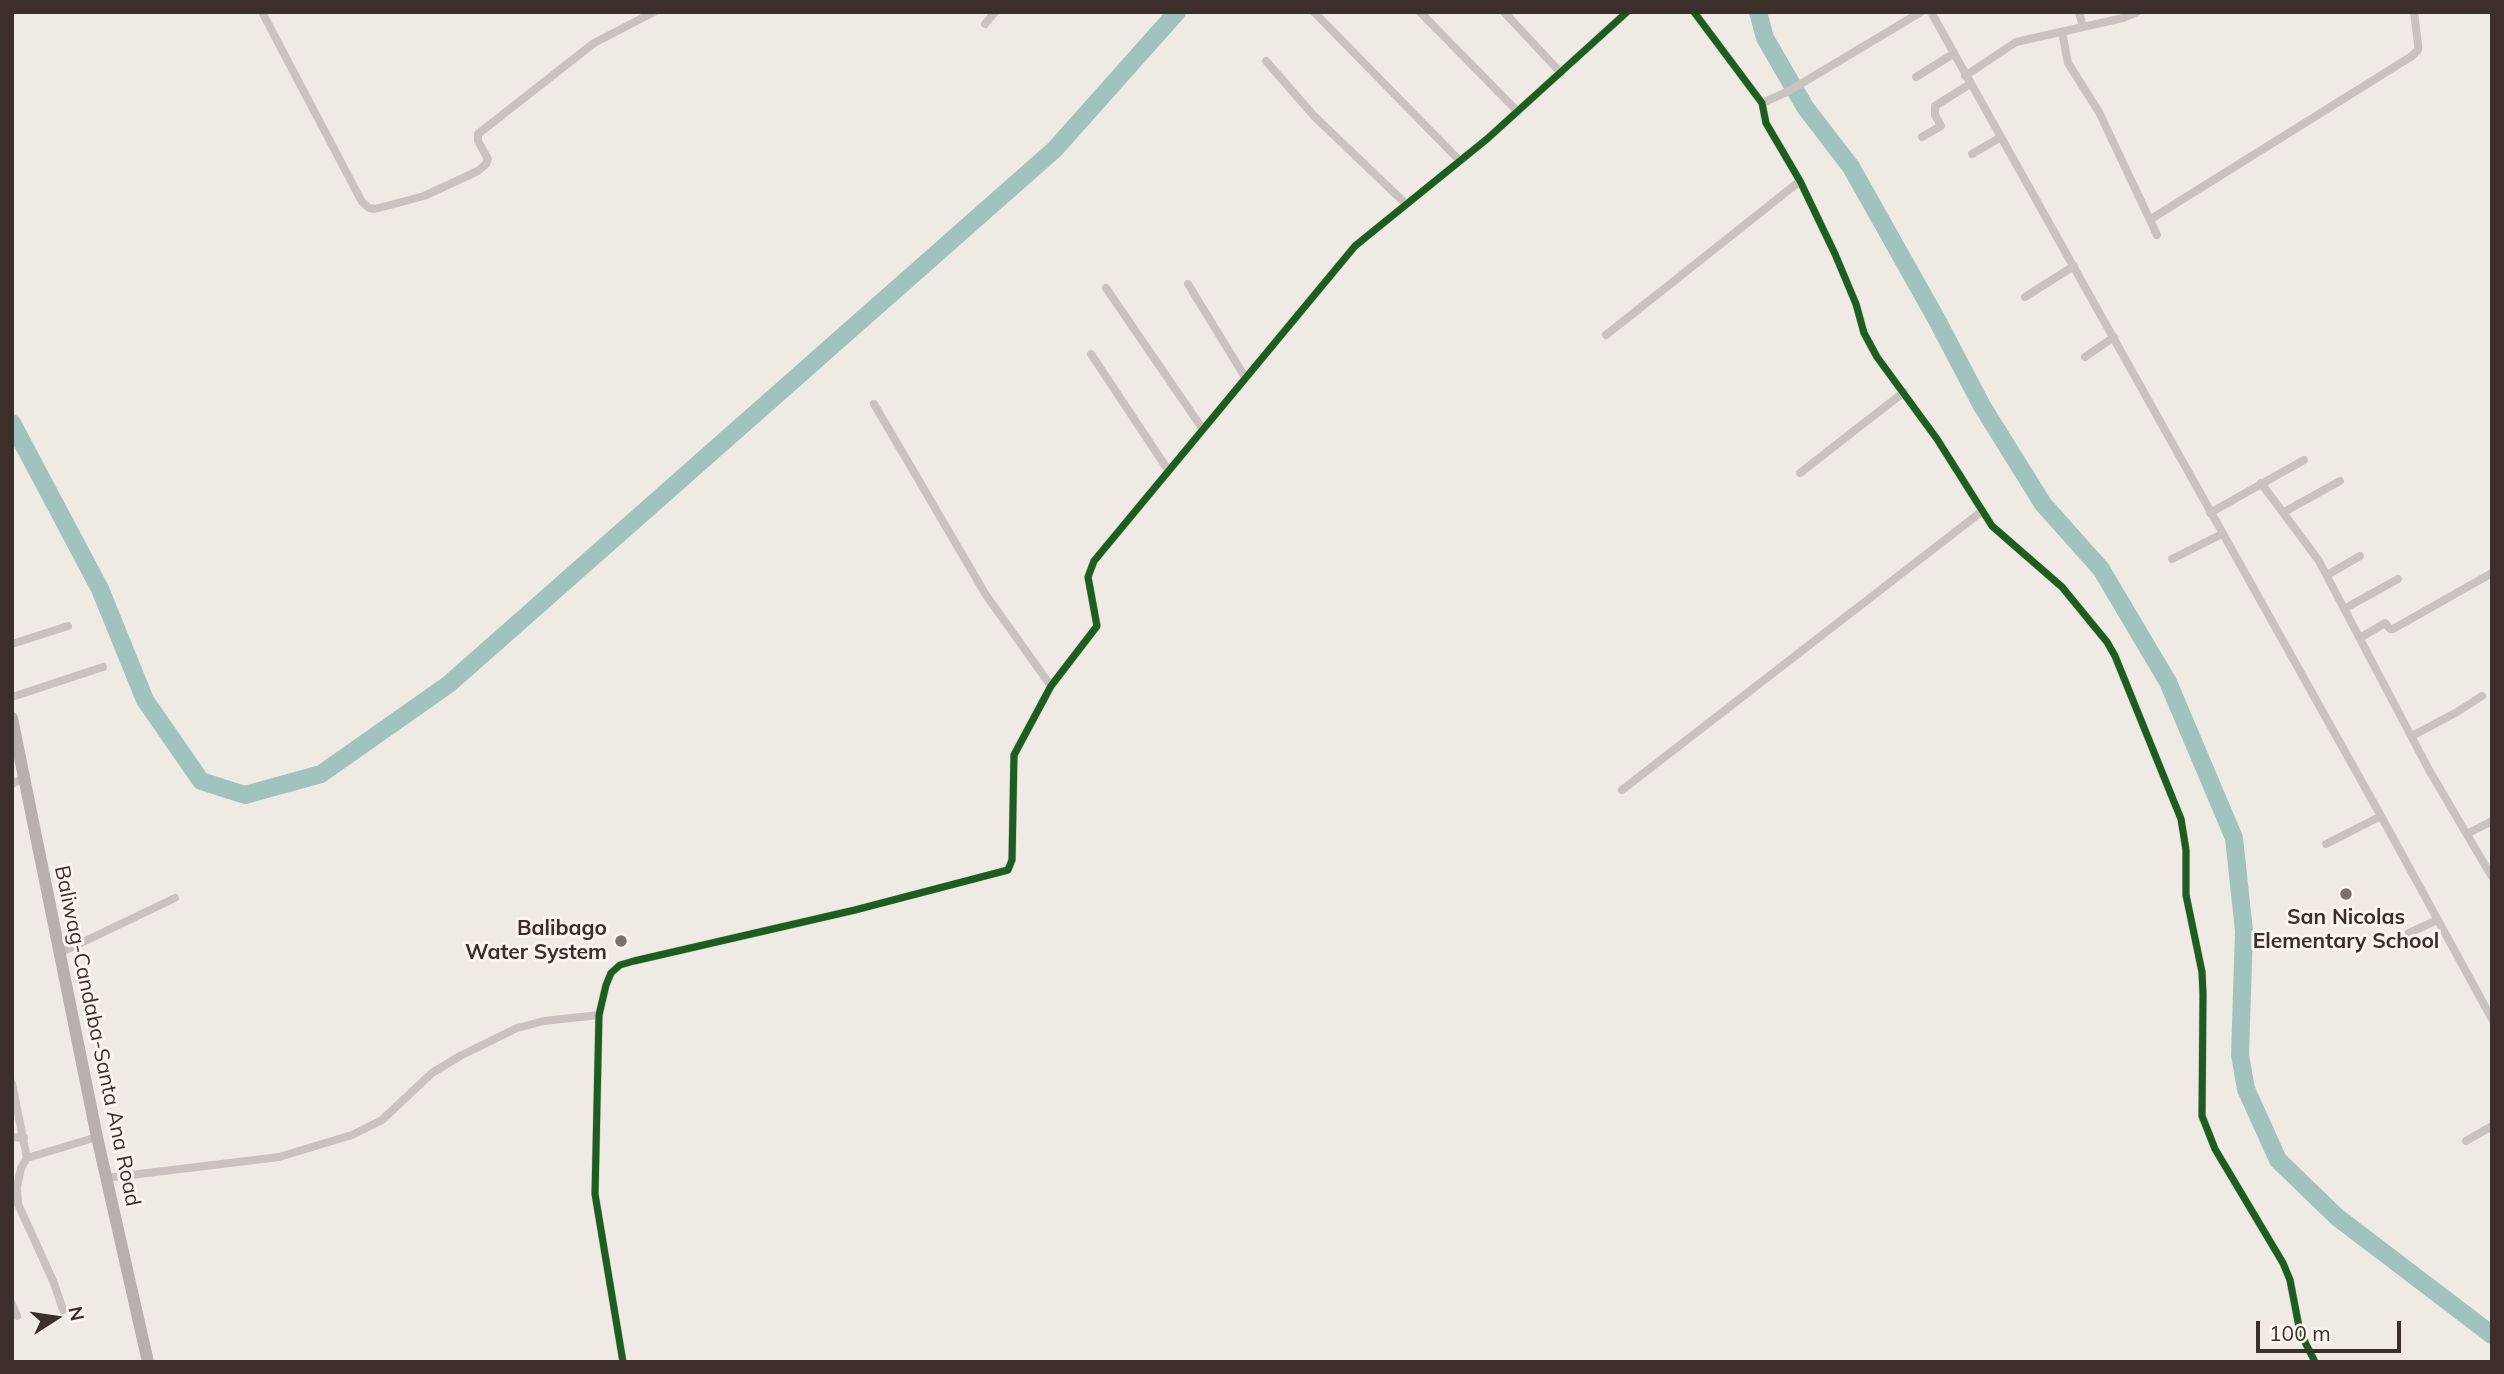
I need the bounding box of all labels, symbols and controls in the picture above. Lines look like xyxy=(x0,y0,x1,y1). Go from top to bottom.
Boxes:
street label: Baliwag-Candaba-Santa Ana Road xyxy=(49,863,145,1209)
marker: San Nicolas Elementary School xyxy=(2338,886,2354,902)
place label: San Nicolas Elementary School xyxy=(2253,905,2439,955)
place label: Balibago Water System xyxy=(465,916,607,966)
marker: Balibago Water System xyxy=(613,933,629,949)
north arrow xyxy=(21,1283,91,1353)
text: N xyxy=(63,1304,90,1323)
scale bar xyxy=(2259,1308,2404,1352)
text: 100 m xyxy=(2269,1320,2331,1346)

